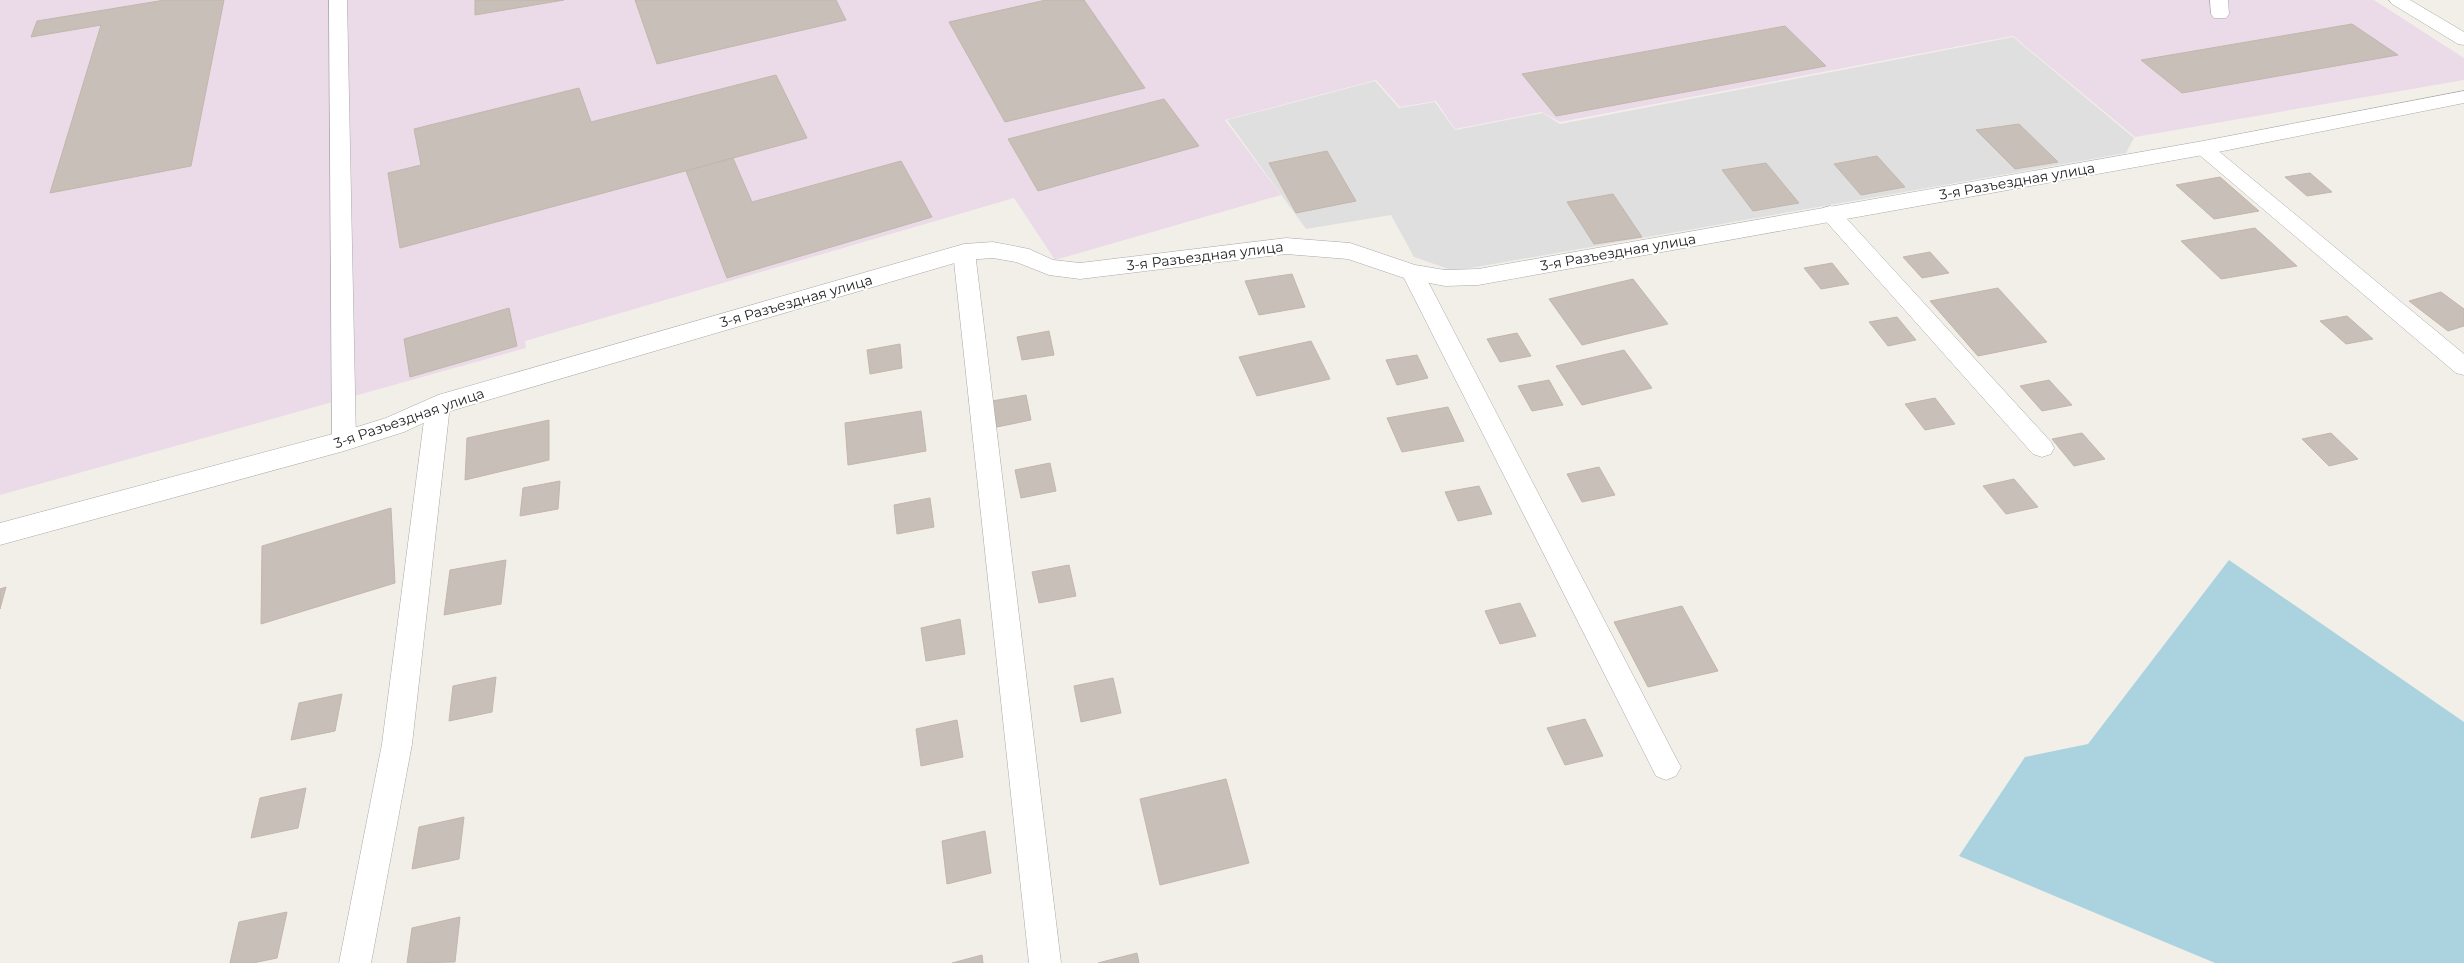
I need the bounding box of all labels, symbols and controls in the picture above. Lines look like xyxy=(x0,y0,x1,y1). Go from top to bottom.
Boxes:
street label: 3-я Разъездная улица xyxy=(1938,158,2096,204)
street label: 3-я Разъездная улица xyxy=(1539,229,1697,275)
street label: 3-я Разъездная улица xyxy=(1126,237,1284,275)
street label: 3-я Разъездная улица xyxy=(718,271,874,331)
street label: 3-я Разъездная улица xyxy=(331,384,487,452)

